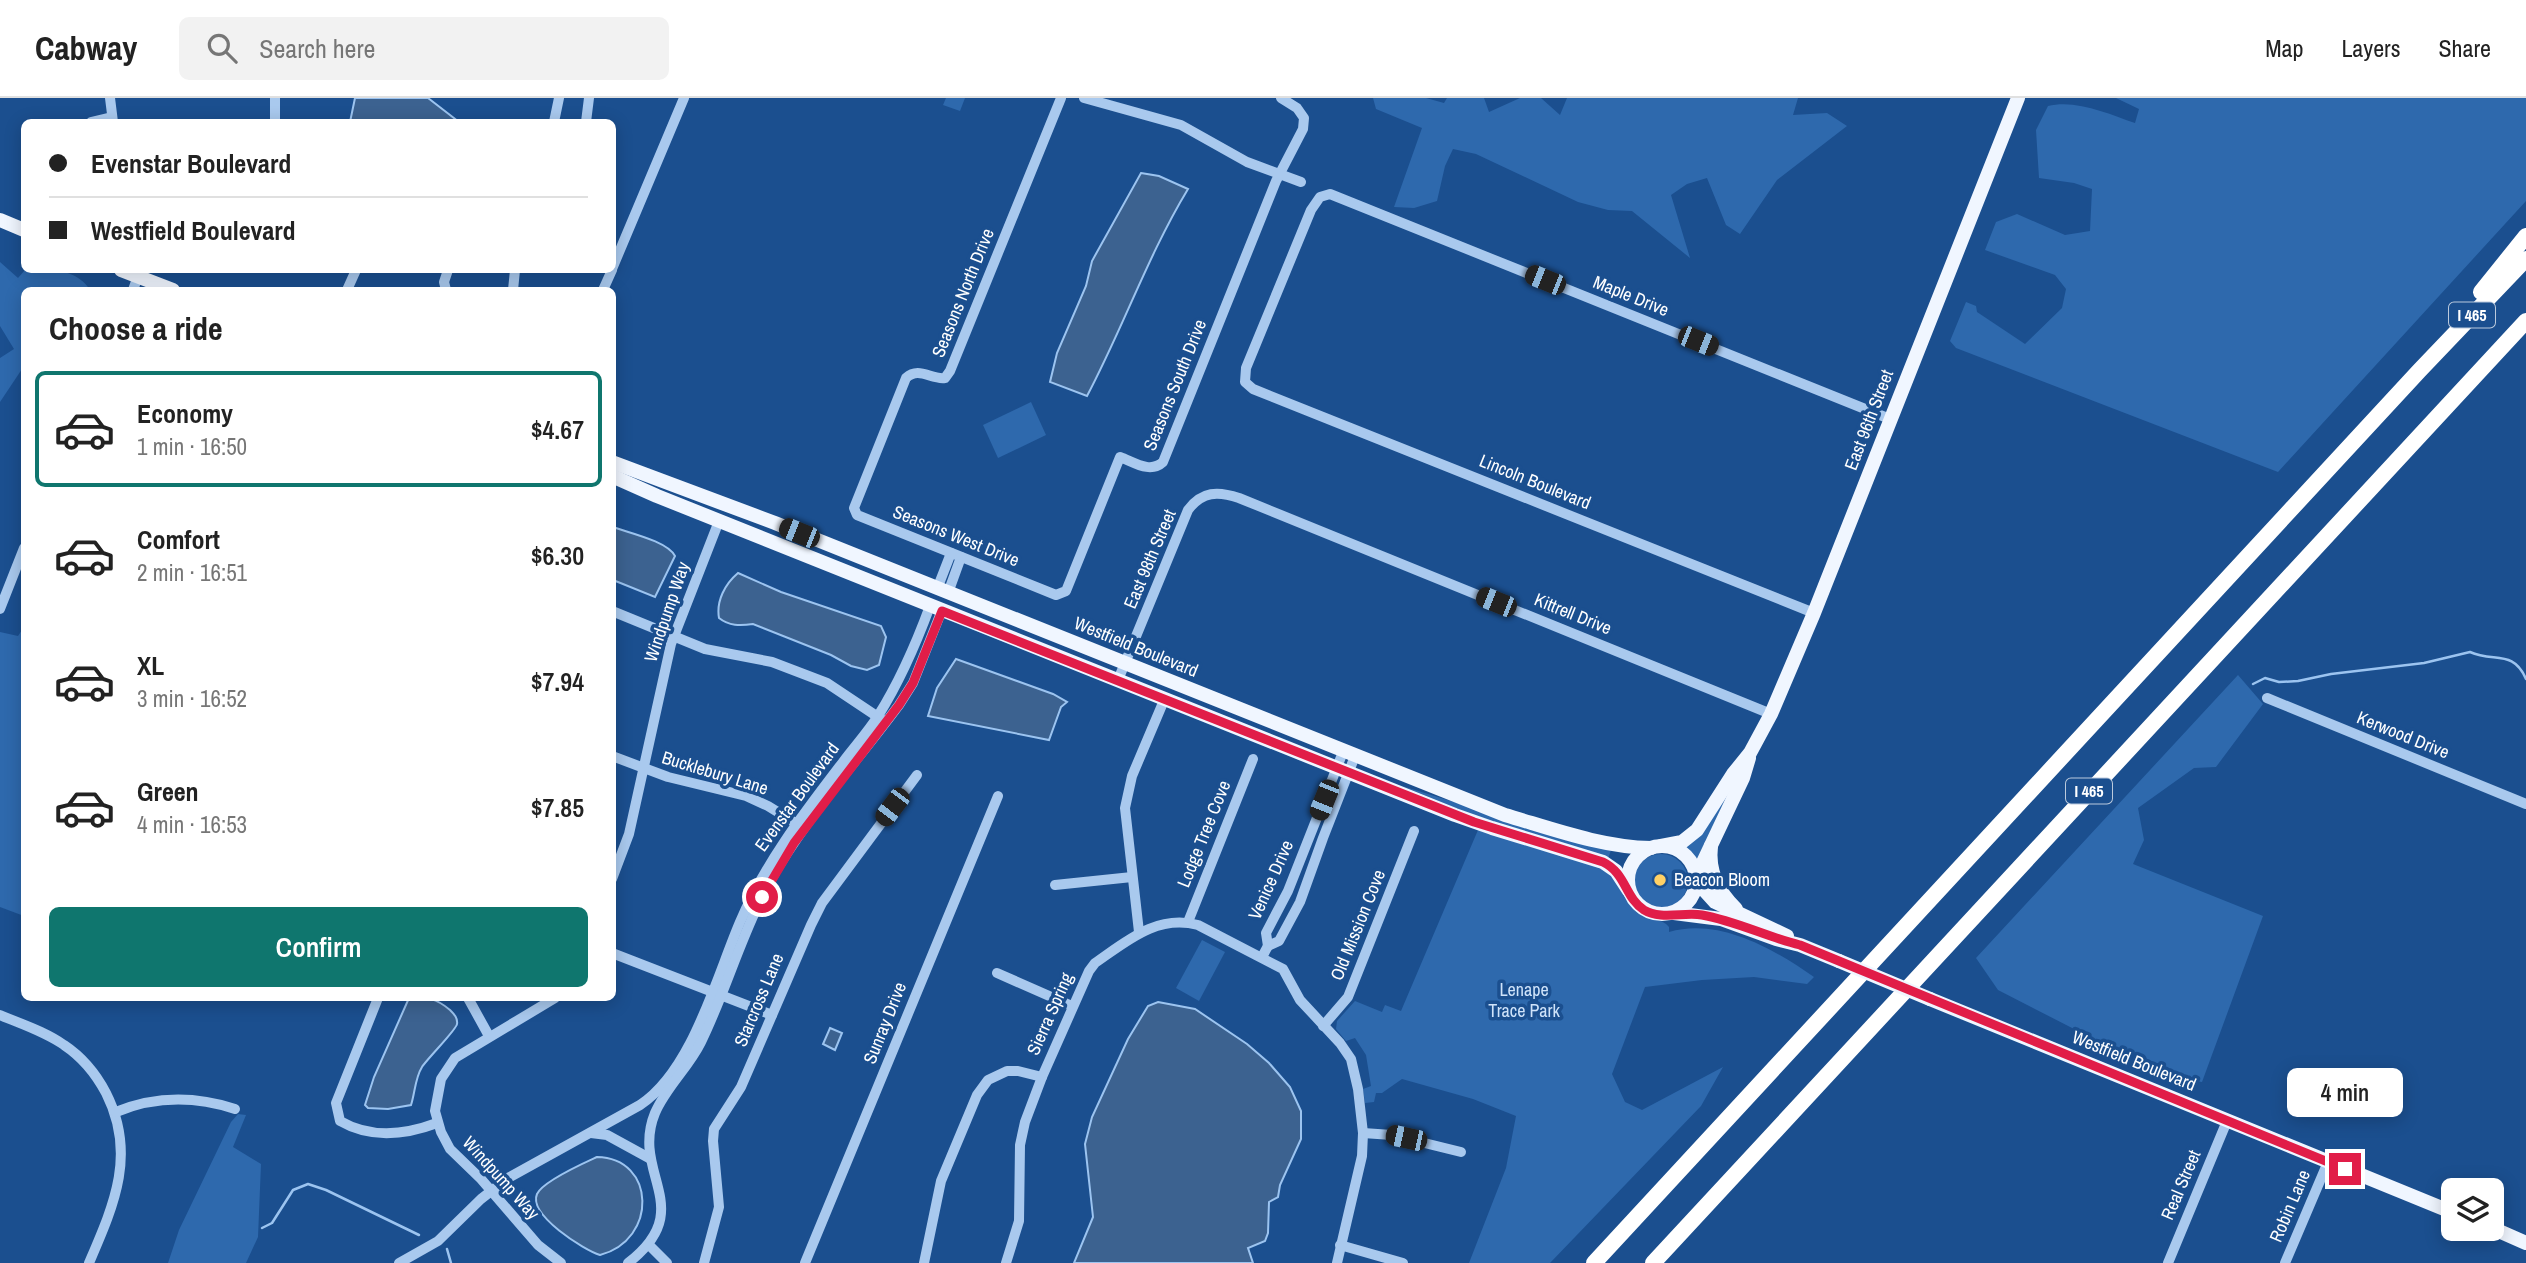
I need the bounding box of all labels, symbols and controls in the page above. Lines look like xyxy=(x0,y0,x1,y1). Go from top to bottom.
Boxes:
search box xyxy=(179,17,669,80)
text: Cabway xyxy=(35,26,137,70)
icon: search xyxy=(203,29,241,67)
text: Search here xyxy=(259,31,375,66)
text: Map xyxy=(2265,32,2303,64)
text: Layers xyxy=(2341,32,2400,64)
text: Share xyxy=(2438,32,2491,64)
text: Evenstar Boulevard xyxy=(91,146,291,181)
text: Westfield Boulevard xyxy=(91,213,296,248)
street label: Seasons North Drive xyxy=(925,225,1000,361)
car xyxy=(1522,262,1569,298)
street label: Maple Drive xyxy=(1590,269,1673,322)
road number: I 465 xyxy=(2449,302,2495,328)
text: Choose a ride xyxy=(49,307,223,350)
street label: Seasons South Drive xyxy=(1137,315,1212,454)
car xyxy=(1675,323,1722,359)
street label: East 96th Street xyxy=(1838,366,1899,474)
text: Economy xyxy=(137,396,233,431)
icon: car xyxy=(53,398,116,461)
text: $4.67 xyxy=(531,412,584,447)
text: 1 min · 16:50 xyxy=(137,431,247,462)
street label: Lincoln Boulevard xyxy=(1476,448,1595,515)
street label: Seasons West Drive xyxy=(889,499,1023,572)
street label: East 98th Street xyxy=(1117,505,1182,612)
car xyxy=(776,515,823,551)
text: Comfort xyxy=(137,522,220,557)
icon: car xyxy=(53,524,116,587)
text: $6.30 xyxy=(531,538,584,573)
text: 2 min · 16:51 xyxy=(137,557,247,588)
street label: Windpump Way xyxy=(638,558,696,665)
car xyxy=(1473,584,1520,620)
street label: Kittrell Drive xyxy=(1531,587,1616,640)
street label: Westfield Boulevard xyxy=(1070,610,1202,683)
text: XL xyxy=(137,648,164,683)
icon: car xyxy=(53,650,116,713)
text: $7.94 xyxy=(531,664,584,699)
text: 3 min · 16:52 xyxy=(137,683,247,714)
street label: Kerwood Drive xyxy=(2353,705,2453,764)
street label: Evenstar Boulevard xyxy=(749,737,845,856)
street label: Bucklebury Lane xyxy=(659,744,771,801)
text: Green xyxy=(137,774,199,809)
icon: car xyxy=(53,776,116,839)
street label: Lodge Tree Cove xyxy=(1171,777,1236,891)
car xyxy=(1307,777,1342,823)
road number: I 465 xyxy=(2066,778,2112,804)
car xyxy=(871,784,914,830)
text: $7.85 xyxy=(531,790,584,825)
text: 4 min · 16:53 xyxy=(137,809,247,840)
street label: Venice Drive xyxy=(1242,836,1299,923)
street label: Old Mission Cove xyxy=(1324,866,1391,984)
place label: Beacon Bloom xyxy=(1674,867,1770,892)
marker: Beacon Bloom xyxy=(1652,872,1668,888)
route start xyxy=(746,881,778,913)
button: Confirm xyxy=(49,907,588,987)
street label: Starcross Lane xyxy=(728,949,789,1050)
street label: Sierra Spring xyxy=(1020,968,1079,1059)
park label: Lenape Trace Park xyxy=(1488,977,1560,1023)
street label: Sunray Drive xyxy=(857,978,912,1067)
street label: Westfield Boulevard xyxy=(2068,1024,2200,1097)
callout: 4 min xyxy=(2287,1068,2403,1116)
text: 4 min xyxy=(2321,1077,2369,1108)
car xyxy=(1384,1123,1429,1153)
street label: Windpump Way xyxy=(457,1130,546,1225)
street label: Real Street xyxy=(2155,1146,2206,1224)
route end xyxy=(2329,1153,2361,1185)
street label: Robin Lane xyxy=(2263,1166,2316,1246)
map controls xyxy=(2441,1178,2504,1241)
button: layers xyxy=(2441,1178,2504,1241)

